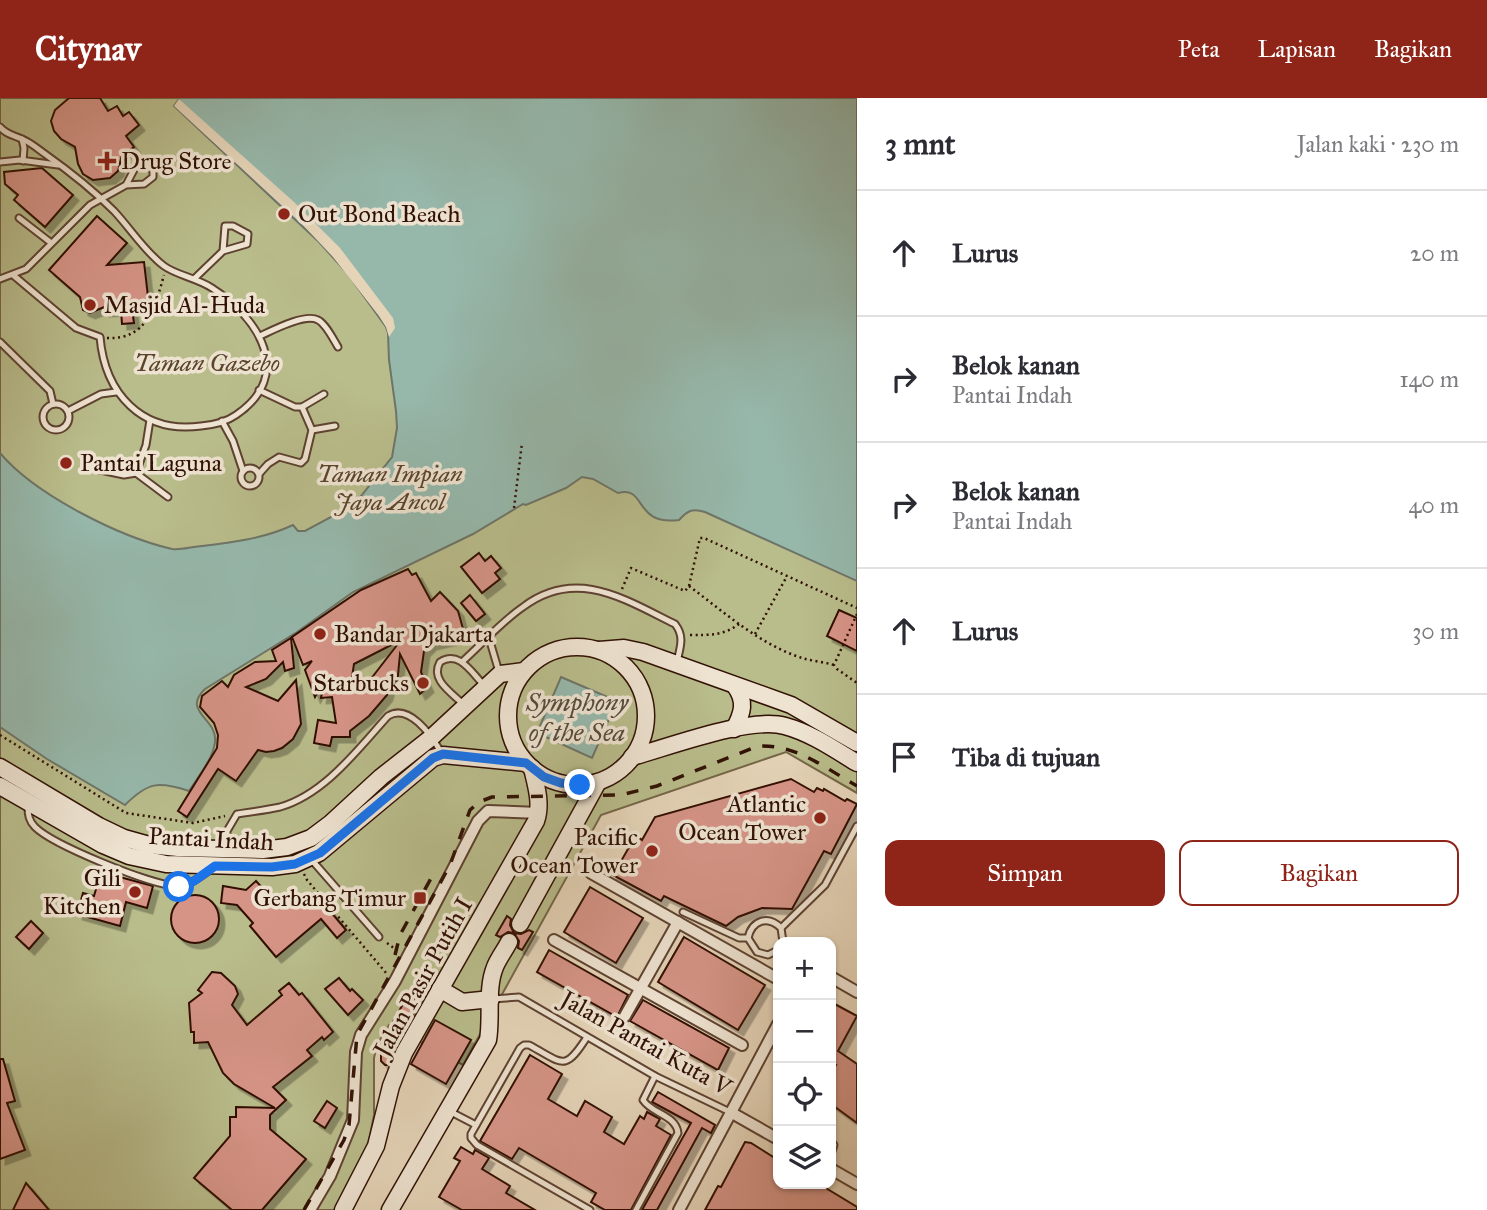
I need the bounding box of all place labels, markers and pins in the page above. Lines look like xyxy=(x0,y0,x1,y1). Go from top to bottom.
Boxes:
place label: Drug Store xyxy=(121,146,232,176)
marker: Drug Store xyxy=(99,153,115,169)
place label: Out Bond Beach xyxy=(298,199,461,229)
marker: Out Bond Beach xyxy=(276,206,292,222)
place label: Masjid Al-Huda xyxy=(104,290,266,320)
marker: Masjid Al-Huda xyxy=(82,297,98,313)
place label: Pantai Laguna xyxy=(80,448,223,478)
marker: Pantai Laguna xyxy=(58,455,74,471)
place label: Bandar Djakarta xyxy=(334,619,494,649)
marker: Bandar Djakarta xyxy=(312,626,328,642)
place label: Starbucks xyxy=(313,668,409,698)
marker: Starbucks xyxy=(415,675,431,691)
place label: Atlantic Ocean Tower xyxy=(678,789,806,847)
marker: Atlantic Ocean Tower xyxy=(812,810,828,826)
place label: Pacific Ocean Tower xyxy=(510,822,638,880)
marker: Pacific Ocean Tower xyxy=(644,843,660,859)
place label: Gili Kitchen xyxy=(43,863,121,921)
place label: Gerbang Timur xyxy=(253,883,406,913)
marker: Gili Kitchen xyxy=(127,884,143,900)
marker: Gerbang Timur xyxy=(412,890,428,906)

